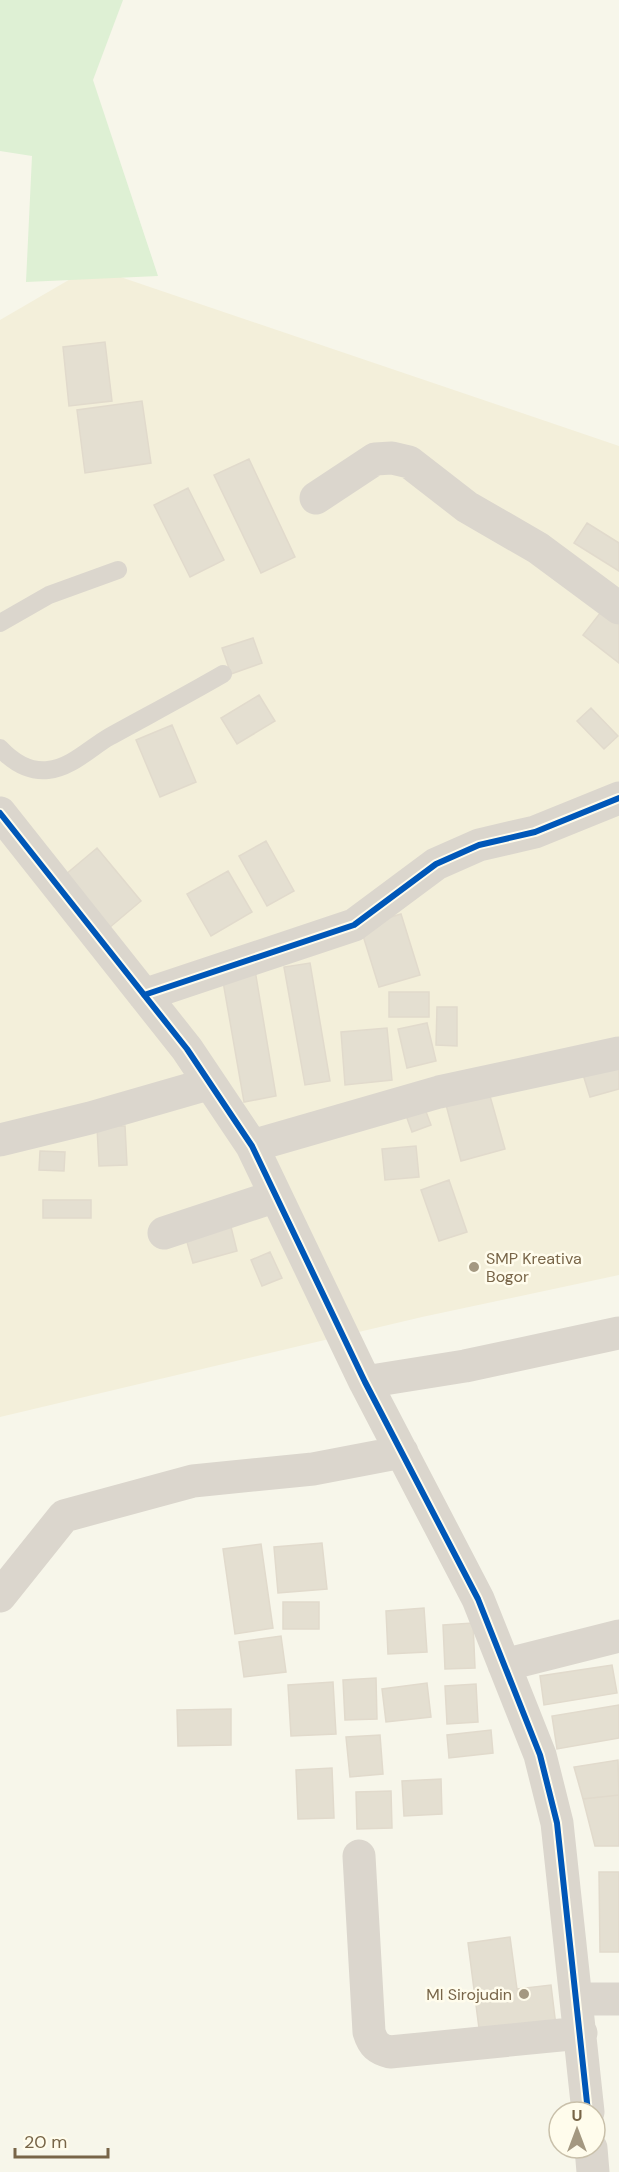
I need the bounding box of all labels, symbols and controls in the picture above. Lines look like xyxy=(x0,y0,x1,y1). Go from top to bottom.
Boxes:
place label: SMP Kreativa Bogor xyxy=(486,1248,582,1287)
marker: SMP Kreativa Bogor xyxy=(467,1260,481,1274)
place label: MI Sirojudin xyxy=(426,1984,512,2005)
marker: MI Sirojudin xyxy=(517,1987,531,2001)
north arrow xyxy=(547,2100,607,2160)
text: U xyxy=(572,2105,582,2126)
scale bar xyxy=(15,2121,108,2159)
text: 20 m xyxy=(24,2130,67,2154)

